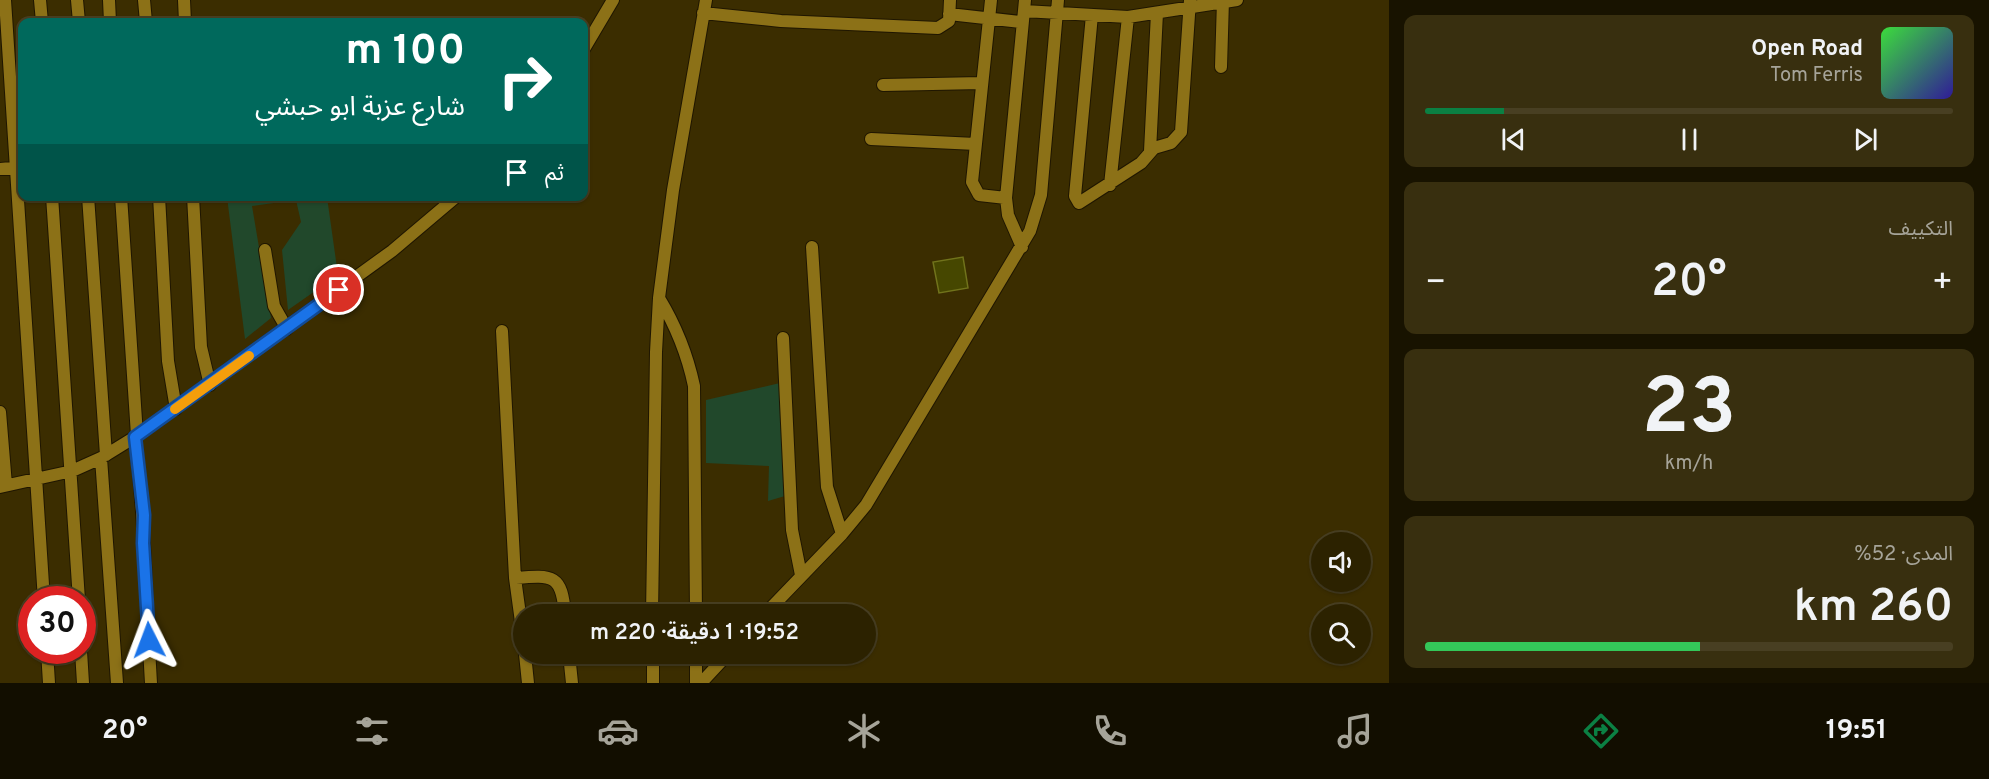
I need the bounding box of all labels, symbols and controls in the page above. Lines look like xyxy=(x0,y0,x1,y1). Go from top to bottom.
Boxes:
text: 100 m xyxy=(346,26,465,79)
text: Open Road xyxy=(1751,36,1863,63)
icon: right xyxy=(486,42,564,120)
text: Tom Ferris xyxy=(1770,63,1863,89)
text: شارع عزبة ابو حبشي xyxy=(255,91,465,125)
icon: previous xyxy=(1497,123,1530,156)
icon: pause xyxy=(1673,123,1706,156)
icon: next xyxy=(1849,123,1882,156)
icon: arrive xyxy=(500,156,533,189)
text: ثم xyxy=(545,161,564,188)
text: التكييف xyxy=(1889,217,1953,243)
text: 20° xyxy=(1651,255,1727,312)
text: − xyxy=(1425,263,1446,305)
text: + xyxy=(1932,263,1953,305)
pin xyxy=(313,264,364,315)
icon: arrive xyxy=(322,273,355,306)
text: 23 xyxy=(1642,362,1736,461)
text: km/h xyxy=(1665,451,1713,477)
map controls xyxy=(1311,532,1371,664)
button: sound xyxy=(1311,532,1371,592)
text: المدى · 52% xyxy=(1854,542,1953,568)
text: 260 km xyxy=(1794,580,1953,637)
speed limit sign: 30 xyxy=(18,586,96,664)
button: search xyxy=(1311,604,1371,664)
position arrow xyxy=(117,608,181,672)
text: 19:52 · 1 دقيقة · 220 m xyxy=(590,620,799,647)
icon: filters xyxy=(351,710,393,752)
icon: car xyxy=(597,710,639,752)
icon: climate xyxy=(843,710,885,752)
icon: phone xyxy=(1089,710,1131,752)
icon: music xyxy=(1334,710,1376,752)
icon: directions xyxy=(1580,710,1622,752)
text: 20° xyxy=(102,714,147,748)
text: 19:51 xyxy=(1826,714,1887,748)

